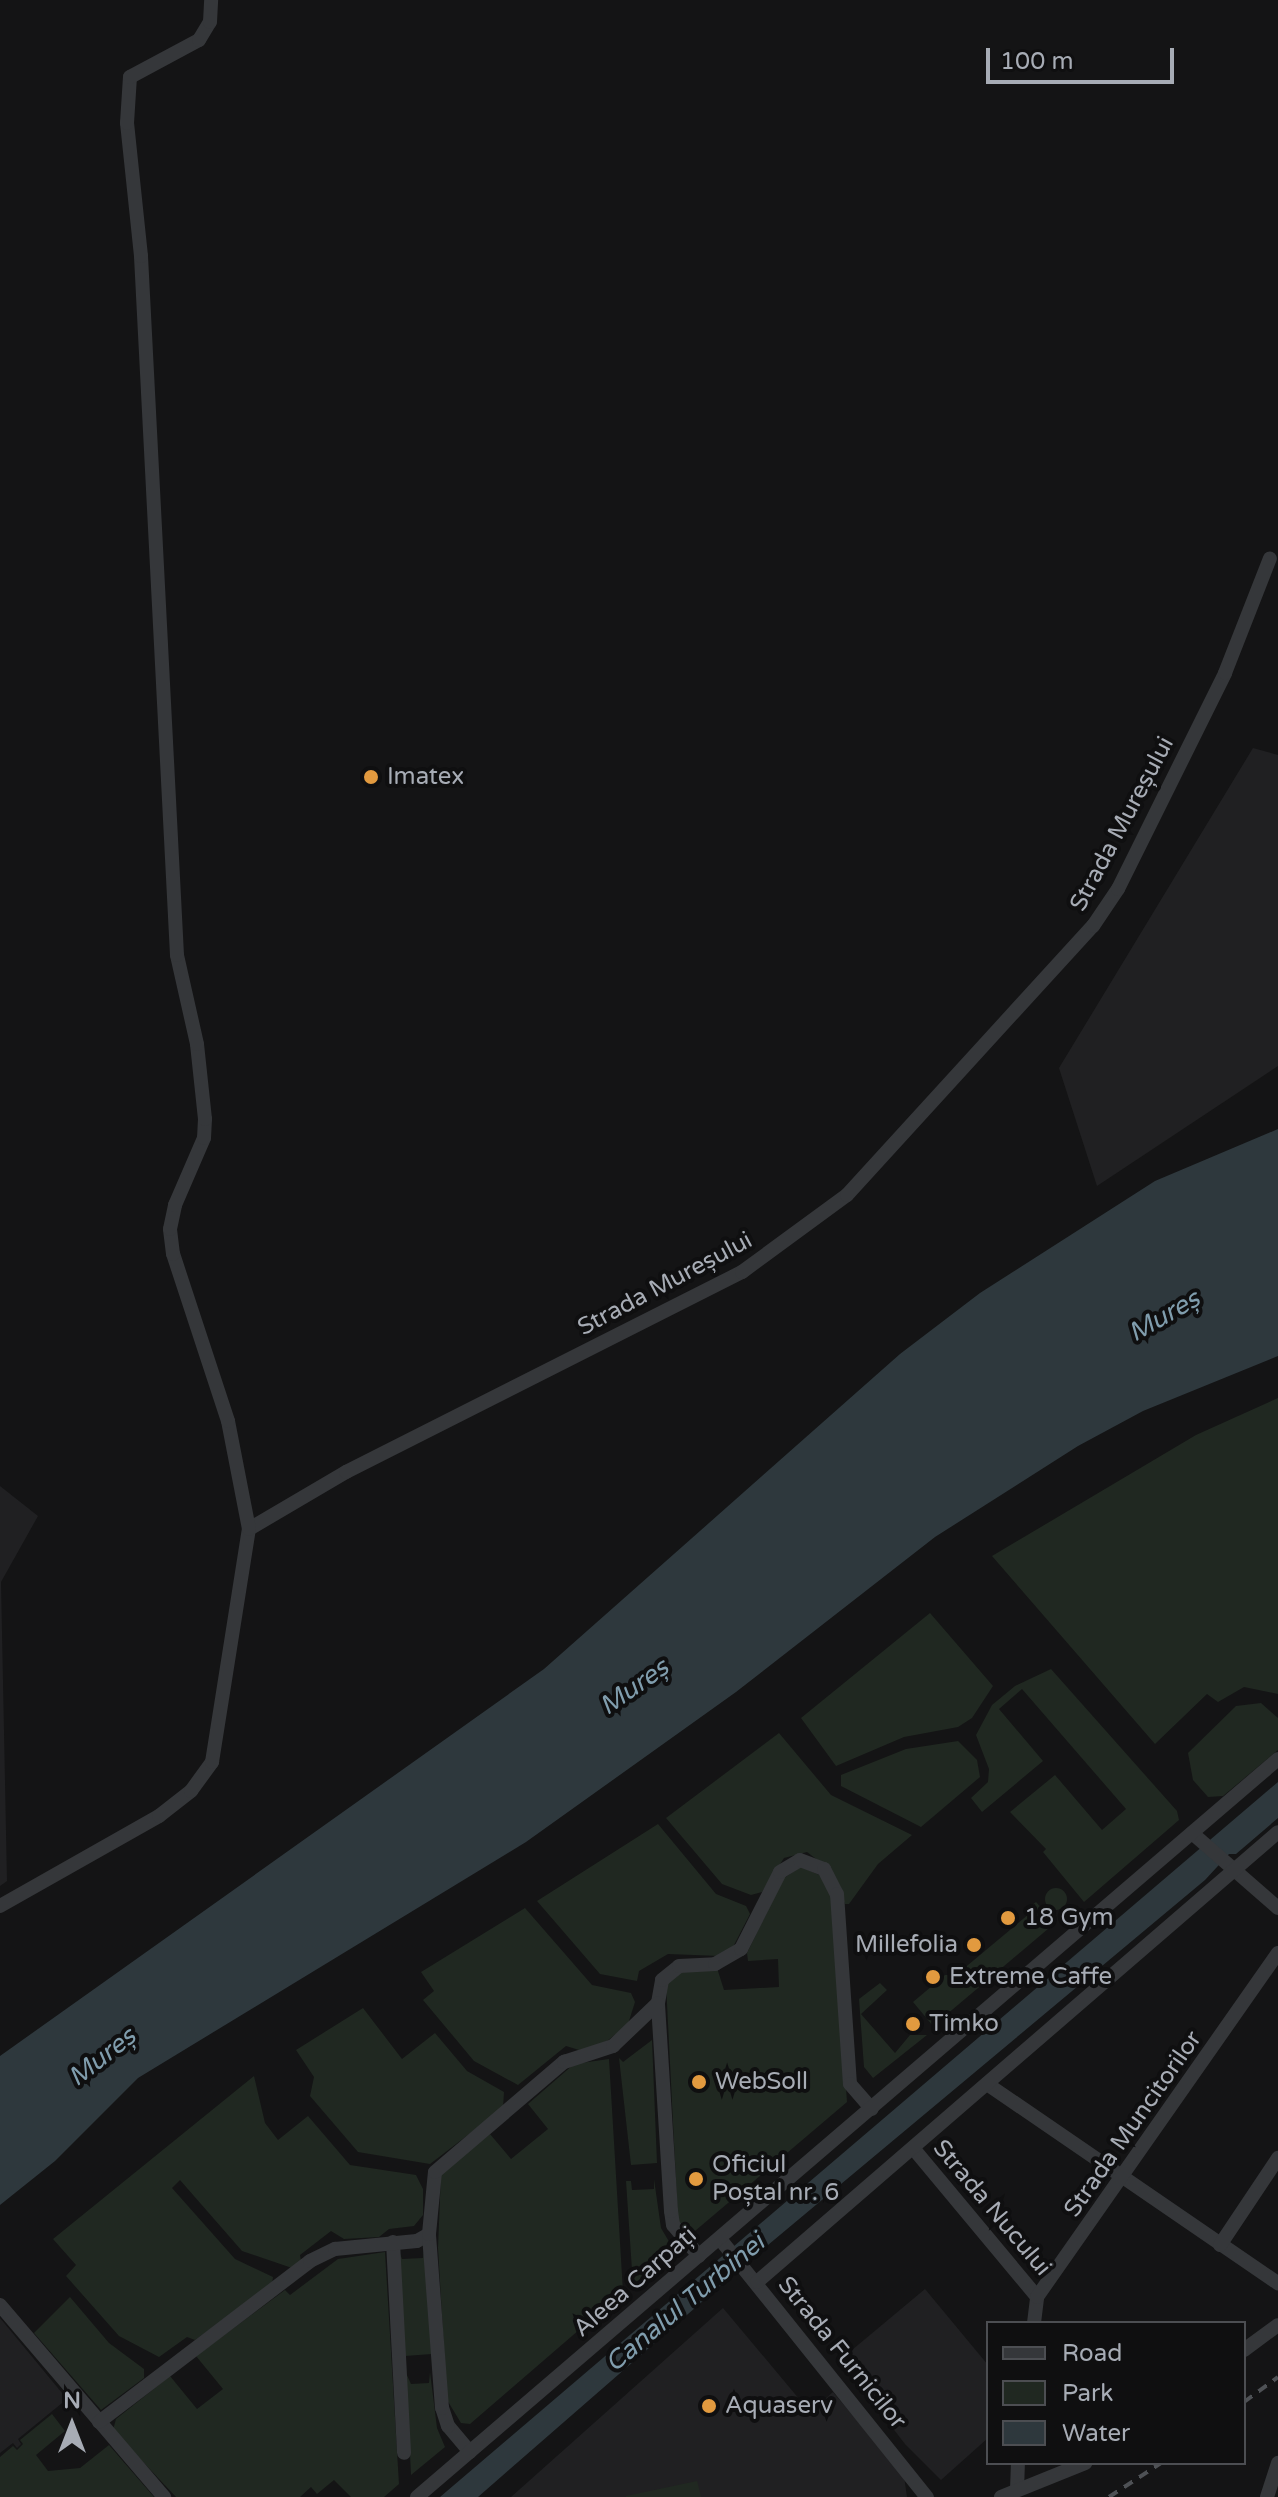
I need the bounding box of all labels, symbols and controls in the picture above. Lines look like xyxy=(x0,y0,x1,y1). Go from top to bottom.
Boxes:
scale bar xyxy=(990,32,1178,82)
text: 100 m xyxy=(1000,47,1074,76)
street label: Strada Mureșului xyxy=(1064,732,1180,916)
place label: Imatex xyxy=(387,763,464,791)
marker: Imatex xyxy=(362,768,380,786)
street label: Strada Mureșului xyxy=(573,1226,757,1342)
water label: Mureș xyxy=(1123,1283,1205,1349)
water label: Mureș xyxy=(593,1652,675,1722)
place label: 18 Gym xyxy=(1024,1904,1113,1932)
marker: 18 Gym xyxy=(999,1909,1017,1927)
place label: Millefolia xyxy=(855,1931,958,1959)
marker: Millefolia xyxy=(965,1936,983,1954)
place label: Extreme Caffe xyxy=(949,1963,1112,1991)
marker: Extreme Caffe xyxy=(924,1968,942,1986)
place label: Timko xyxy=(929,2010,999,2038)
marker: Timko xyxy=(904,2015,922,2033)
water label: Mureș xyxy=(62,2021,142,2093)
street label: Strada Muncitorilor xyxy=(1058,2025,1208,2223)
place label: WebSoll xyxy=(715,2068,808,2096)
marker: WebSoll xyxy=(690,2073,708,2091)
street label: Strada Nucului xyxy=(927,2134,1057,2282)
place label: Oficiul Poștal nr. 6 xyxy=(712,2151,839,2207)
marker: Oficiul Poștal nr. 6 xyxy=(687,2170,705,2188)
street label: Aleea Carpați xyxy=(568,2221,702,2343)
water label: Canalul Turbinei xyxy=(599,2227,771,2379)
street label: Strada Furnicilor xyxy=(772,2271,912,2435)
legend xyxy=(986,2321,1246,2465)
text: Road xyxy=(1062,2339,1122,2368)
text: Park xyxy=(1062,2379,1113,2408)
north arrow xyxy=(32,2385,112,2465)
text: N xyxy=(63,2388,81,2414)
place label: Aquaserv xyxy=(725,2392,833,2420)
marker: Aquaserv xyxy=(700,2397,718,2415)
text: Water xyxy=(1062,2419,1130,2448)

